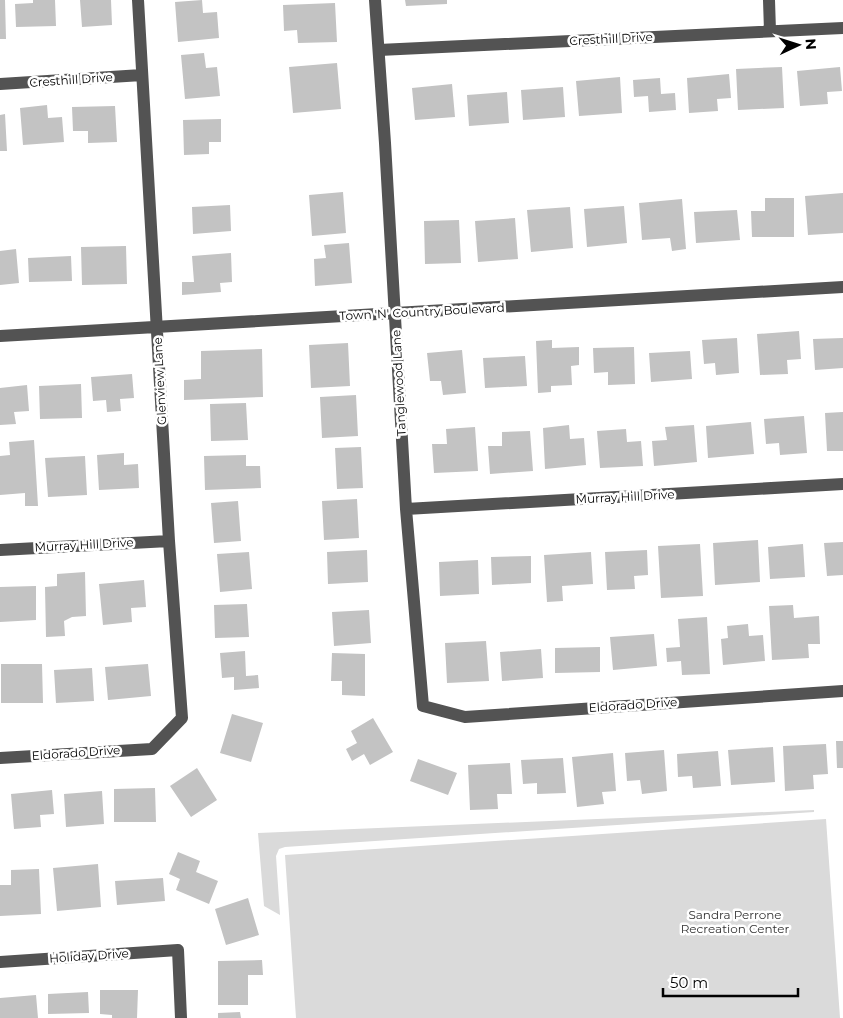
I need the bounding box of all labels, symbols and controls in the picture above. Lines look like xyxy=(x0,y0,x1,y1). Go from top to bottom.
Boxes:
north arrow xyxy=(773,20,823,70)
street label: Cresthill Drive xyxy=(569,29,653,48)
text: N xyxy=(802,38,820,50)
street label: Cresthill Drive xyxy=(29,69,113,90)
street label: Town 'N' Country Boulevard xyxy=(339,300,505,323)
street label: Tanglewood Lane xyxy=(388,329,409,437)
street label: Glenview Lane xyxy=(150,337,169,425)
street label: Murray Hill Drive xyxy=(575,486,675,507)
street label: Murray Hill Drive xyxy=(34,534,134,555)
street label: Eldorado Drive xyxy=(588,694,678,715)
street label: Eldorado Drive xyxy=(31,742,121,763)
park label: Sandra Perrone Recreation Center xyxy=(681,907,790,936)
street label: Holiday Drive xyxy=(49,945,129,966)
scale bar xyxy=(663,966,798,998)
text: 50 m xyxy=(670,973,708,992)

